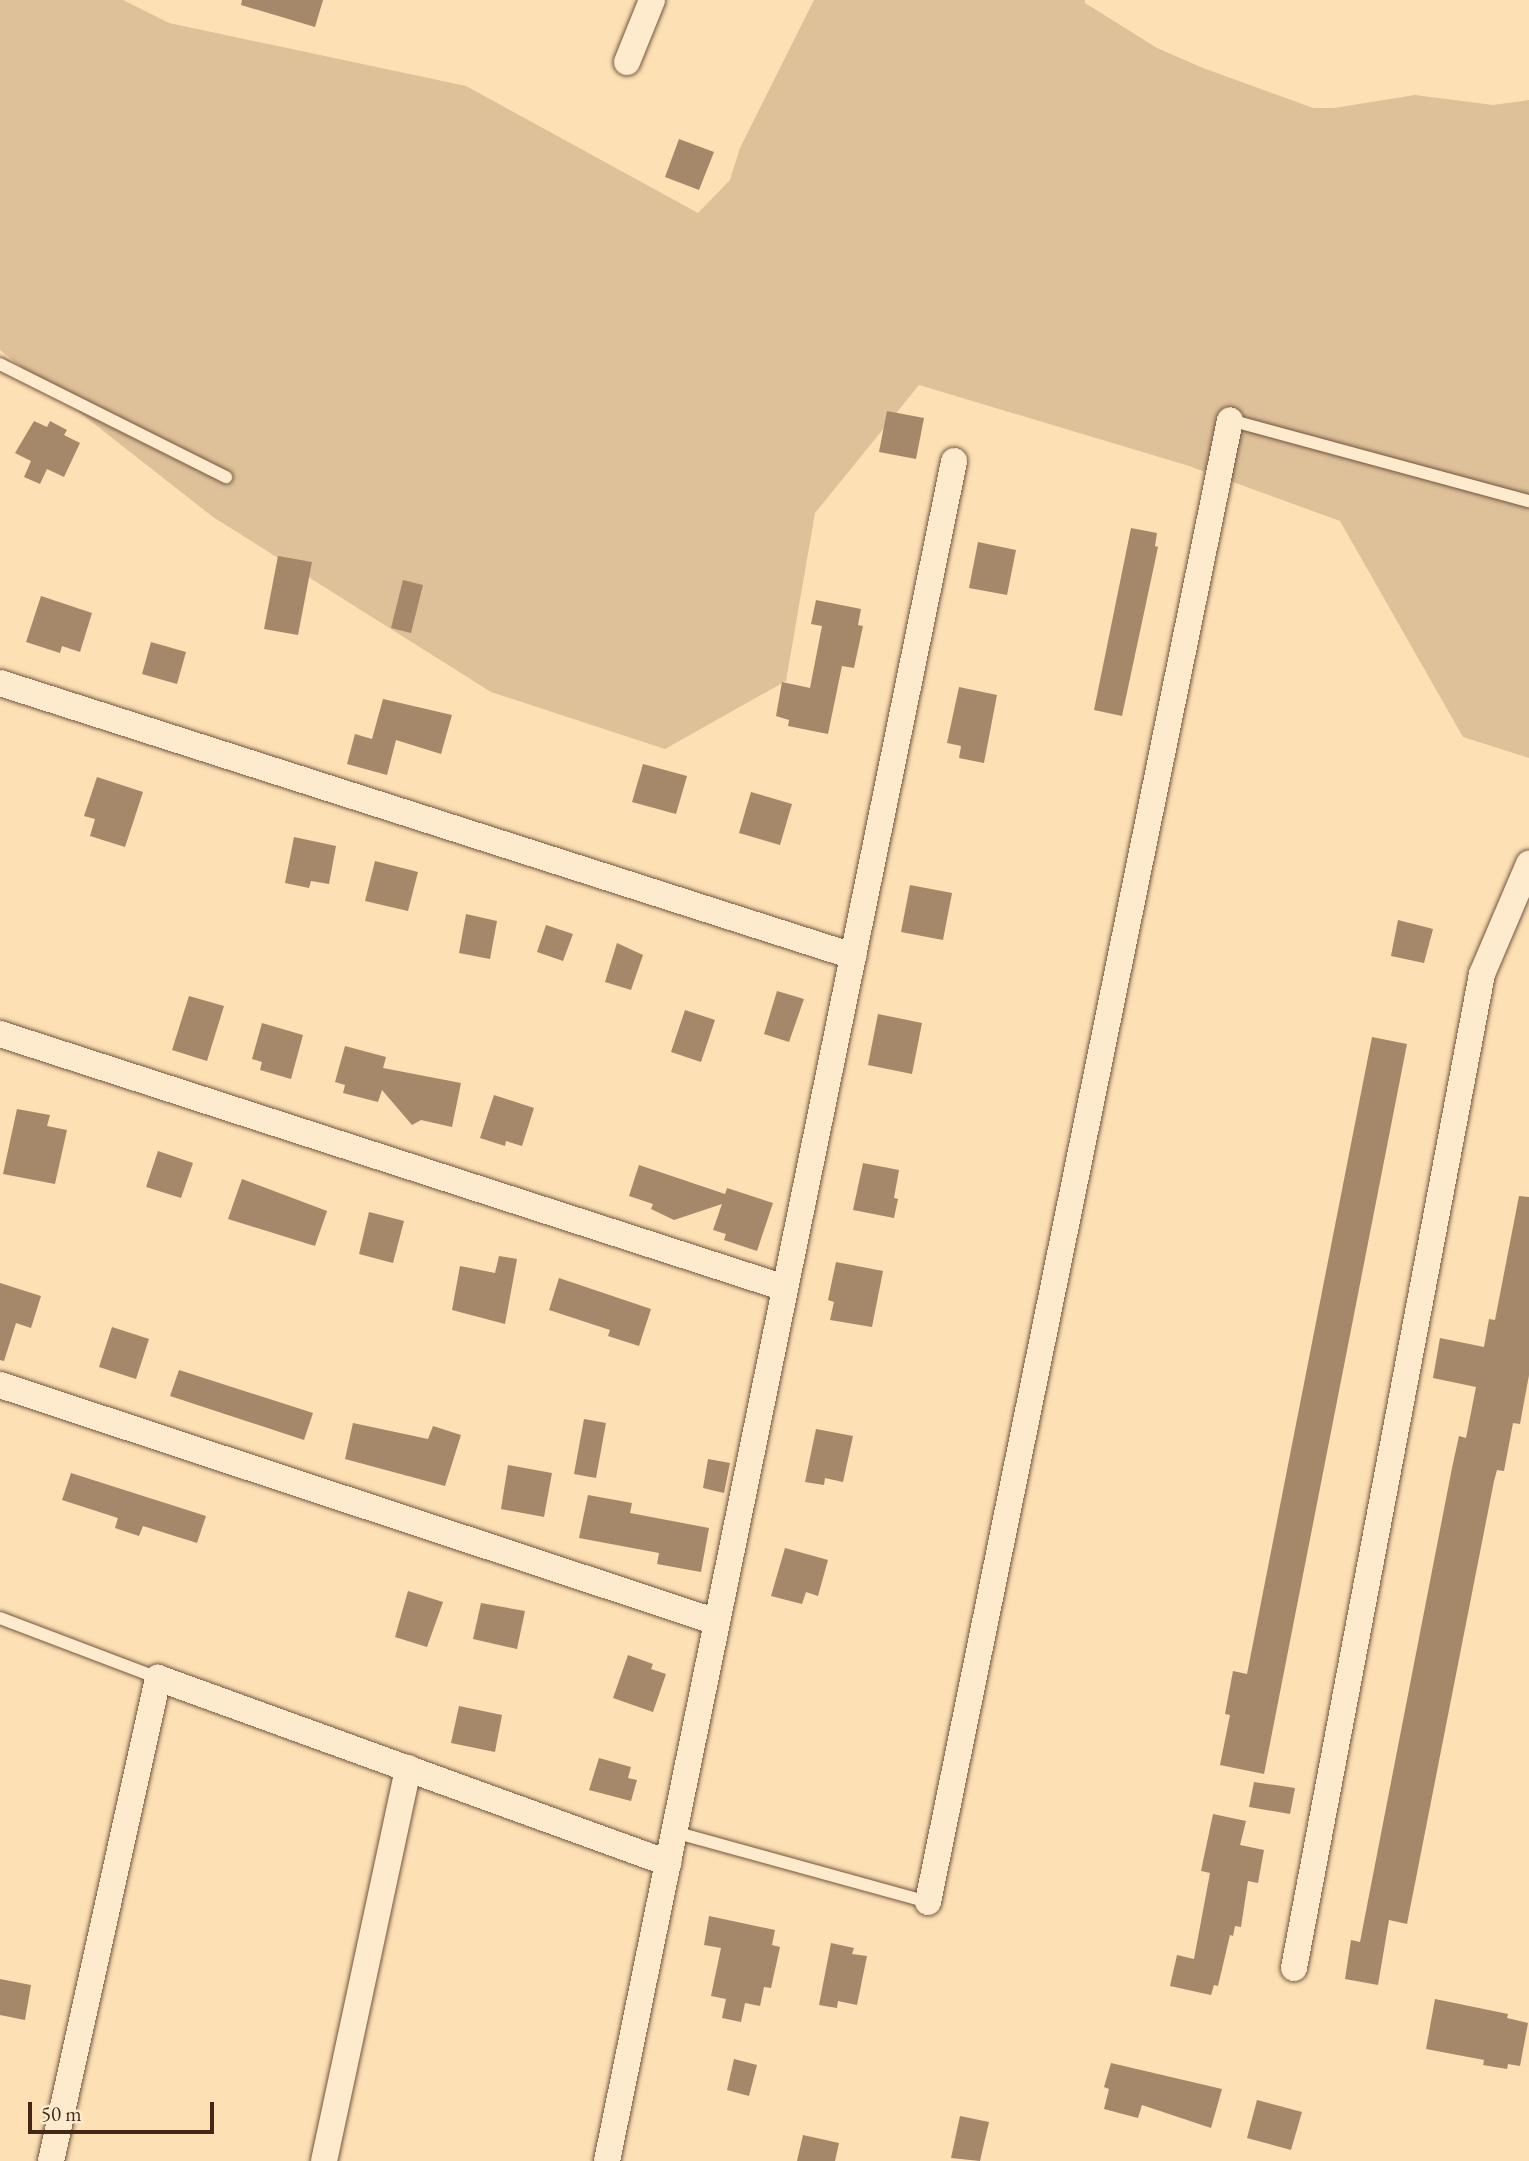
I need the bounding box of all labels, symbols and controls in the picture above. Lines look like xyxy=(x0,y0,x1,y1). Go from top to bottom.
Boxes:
scale bar xyxy=(32,2088,217,2132)
text: 50 m xyxy=(41,2100,82,2127)

